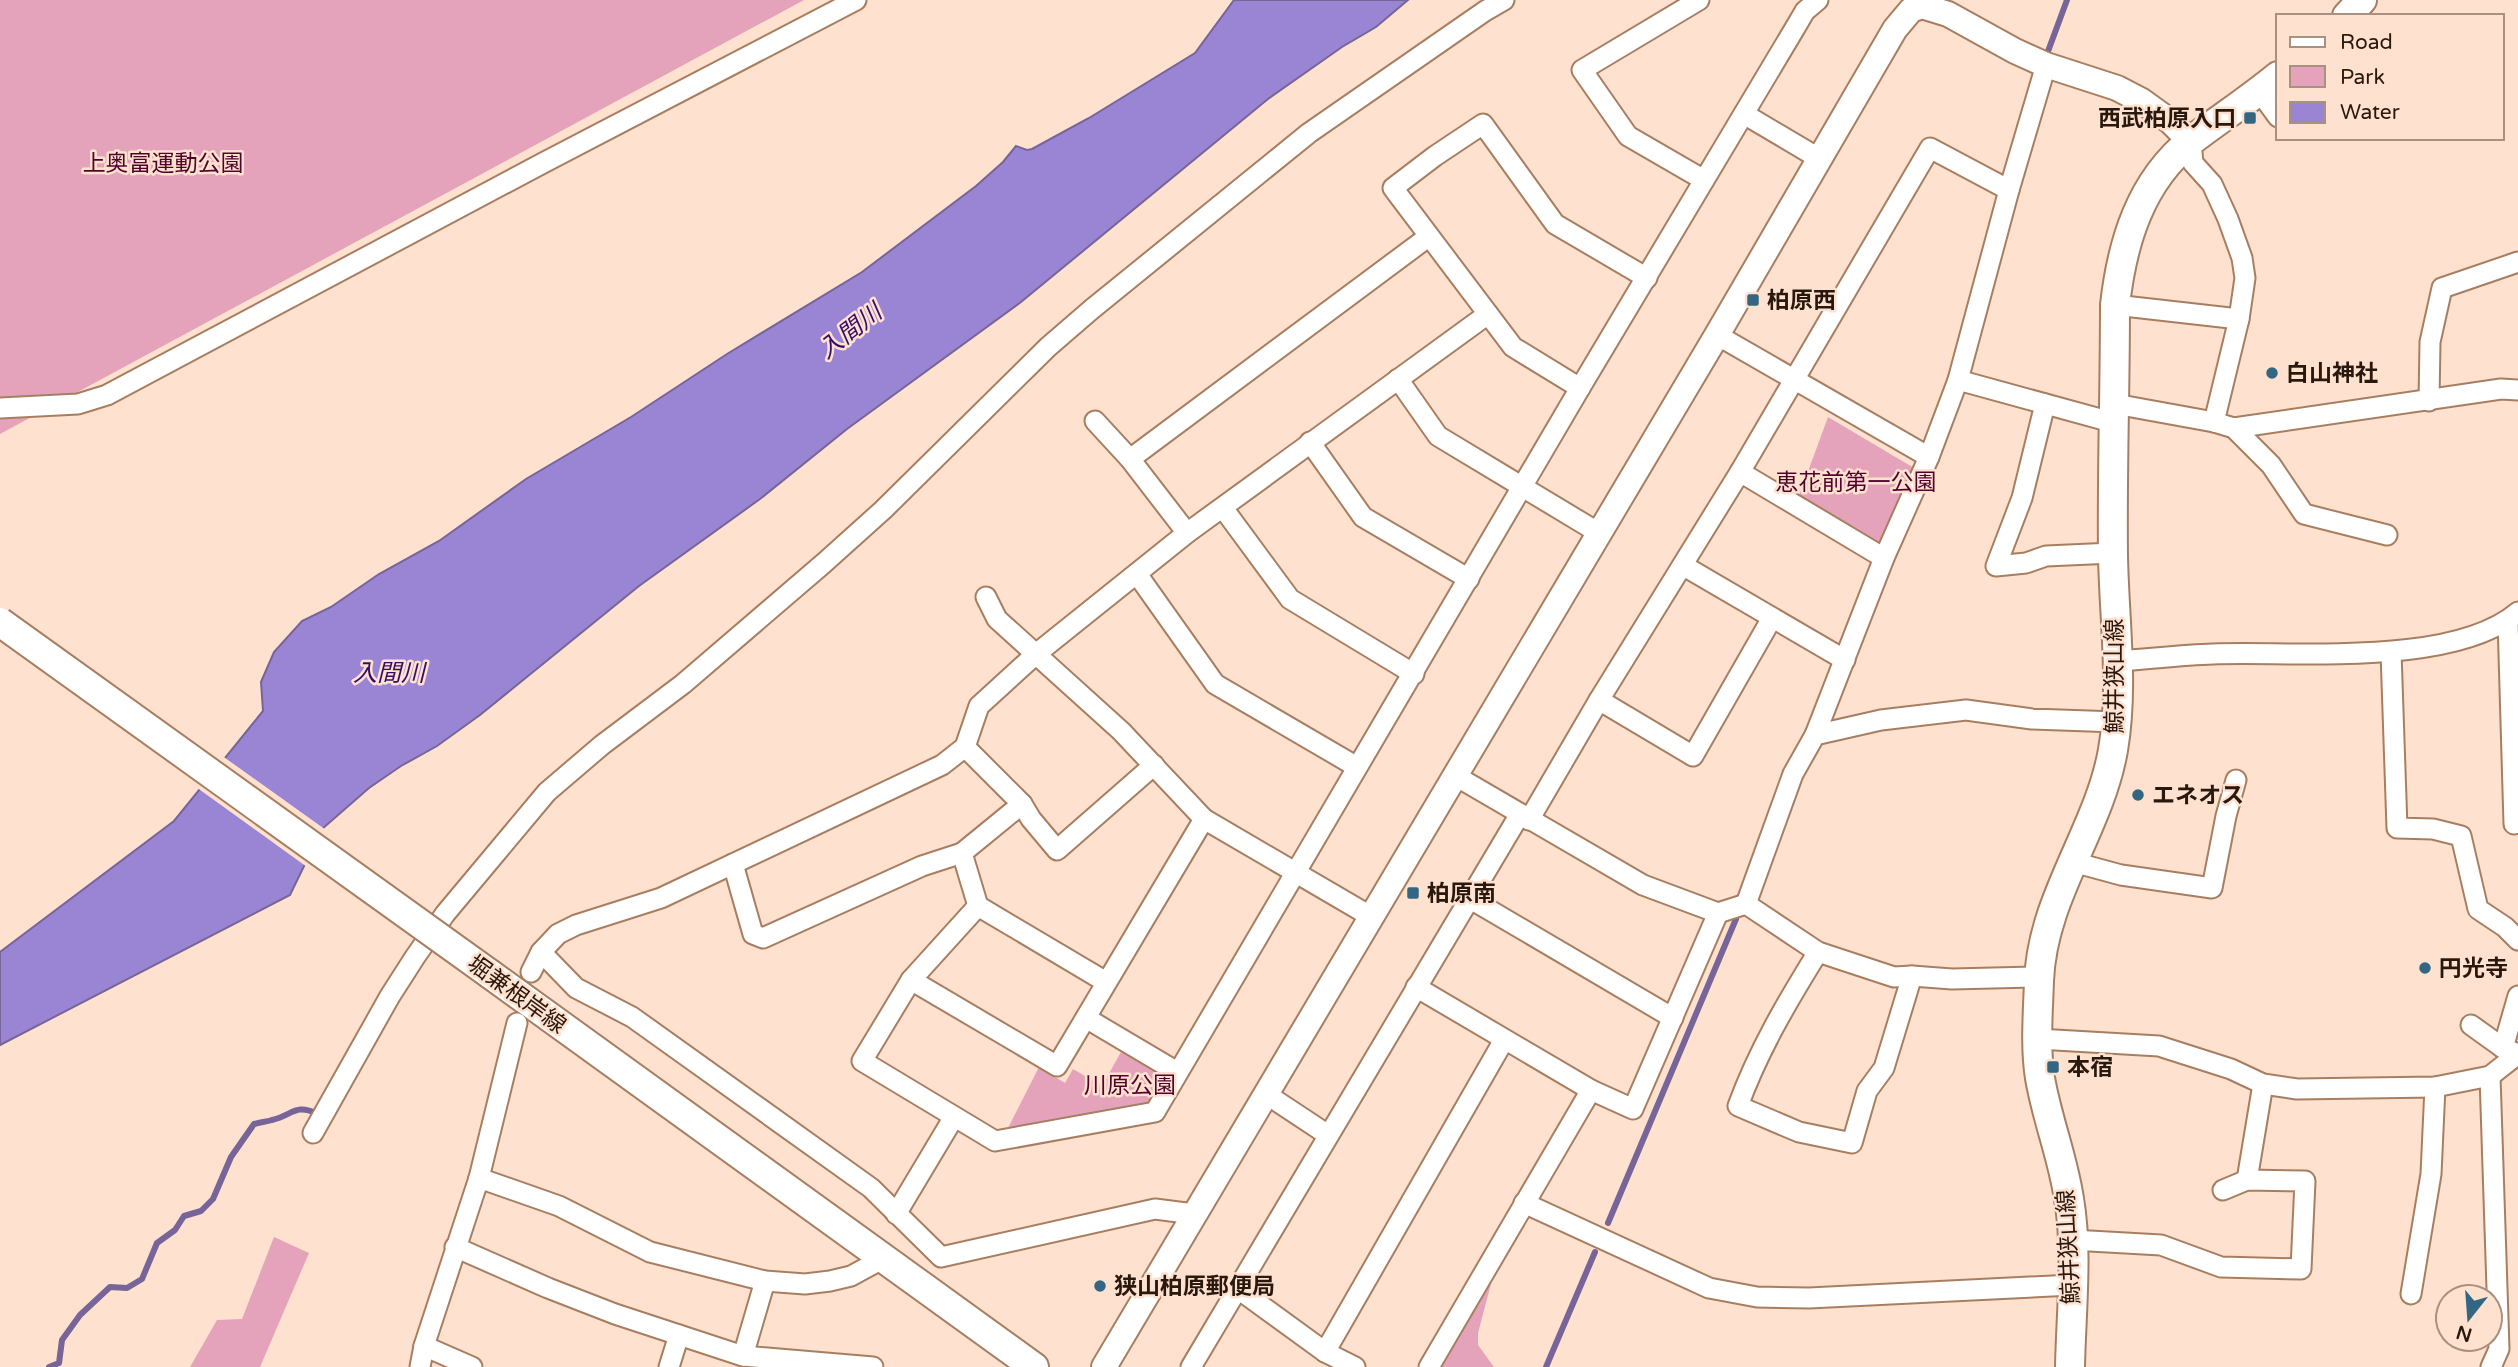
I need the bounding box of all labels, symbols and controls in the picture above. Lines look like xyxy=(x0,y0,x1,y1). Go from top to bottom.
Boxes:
legend xyxy=(2276,14,2504,140)
text: Road xyxy=(2340,30,2393,55)
text: Park xyxy=(2340,65,2385,90)
text: Water xyxy=(2340,100,2400,125)
place label: 西武柏原入口 xyxy=(2098,105,2236,133)
marker: 西武柏原入口 xyxy=(2242,110,2258,126)
park label: 上奥富運動公園 xyxy=(83,150,244,178)
place label: 柏原西 xyxy=(1767,287,1836,315)
marker: 柏原西 xyxy=(1745,292,1761,308)
water label: 入間川 xyxy=(813,296,890,365)
place label: 白山神社 xyxy=(2286,360,2378,388)
marker: 白山神社 xyxy=(2264,365,2280,381)
park label: 恵花前第一公園 xyxy=(1776,469,1937,497)
street label: 鯨井狭山線 xyxy=(2101,619,2129,734)
water label: 入間川 xyxy=(353,659,428,688)
place label: エネオス xyxy=(2152,782,2244,810)
marker: エネオス xyxy=(2130,787,2146,803)
place label: 柏原南 xyxy=(1427,880,1496,908)
marker: 柏原南 xyxy=(1405,885,1421,901)
street label: 堀兼根岸線 xyxy=(462,950,571,1040)
place label: 円光寺 xyxy=(2439,955,2508,983)
marker: 円光寺 xyxy=(2417,960,2433,976)
place label: 本宿 xyxy=(2067,1054,2113,1082)
marker: 本宿 xyxy=(2045,1059,2061,1075)
park label: 川原公園 xyxy=(1084,1072,1176,1100)
street label: 鯨井狭山線 xyxy=(2052,1189,2086,1305)
place label: 狭山柏原郵便局 xyxy=(1114,1273,1275,1301)
marker: 狭山柏原郵便局 xyxy=(1092,1278,1108,1294)
north arrow xyxy=(2434,1283,2504,1353)
text: N xyxy=(2454,1321,2475,1346)

